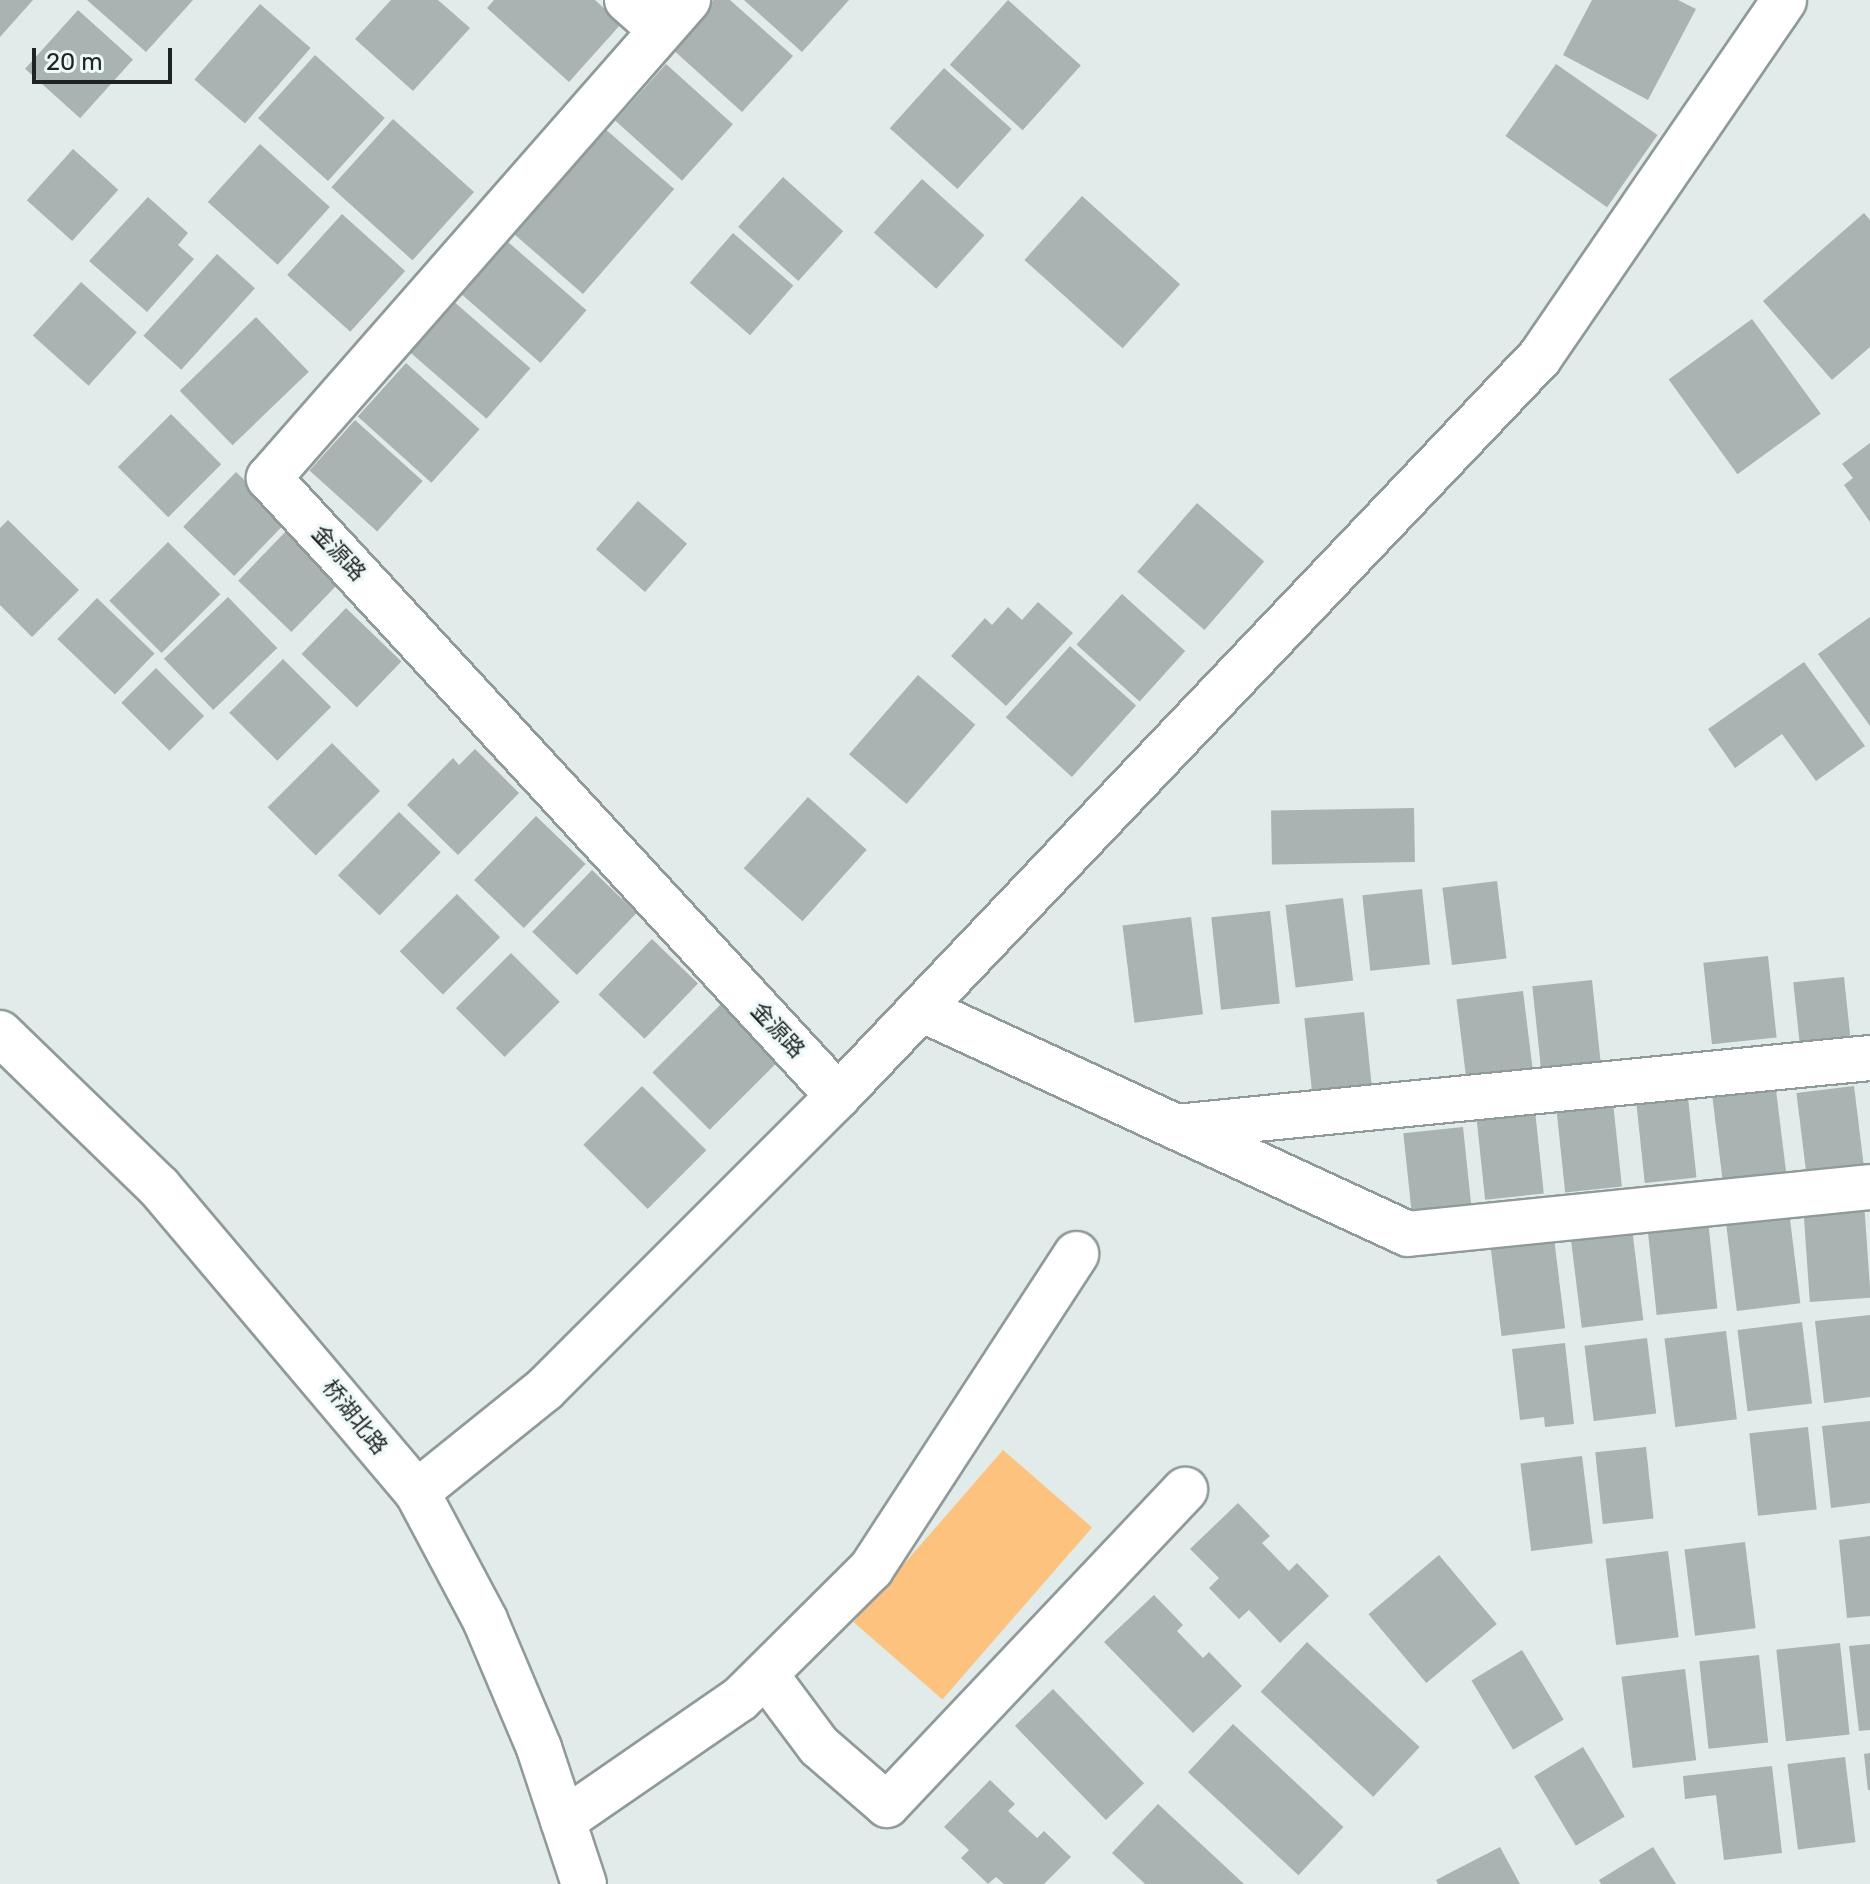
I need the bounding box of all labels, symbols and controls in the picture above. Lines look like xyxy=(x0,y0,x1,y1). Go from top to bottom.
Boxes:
scale bar xyxy=(36,32,176,82)
text: 20 m xyxy=(46,48,103,76)
street label: 金源路 xyxy=(307,520,371,586)
street label: 金源路 xyxy=(746,997,810,1063)
street label: 桥湖北路 xyxy=(317,1374,393,1460)

